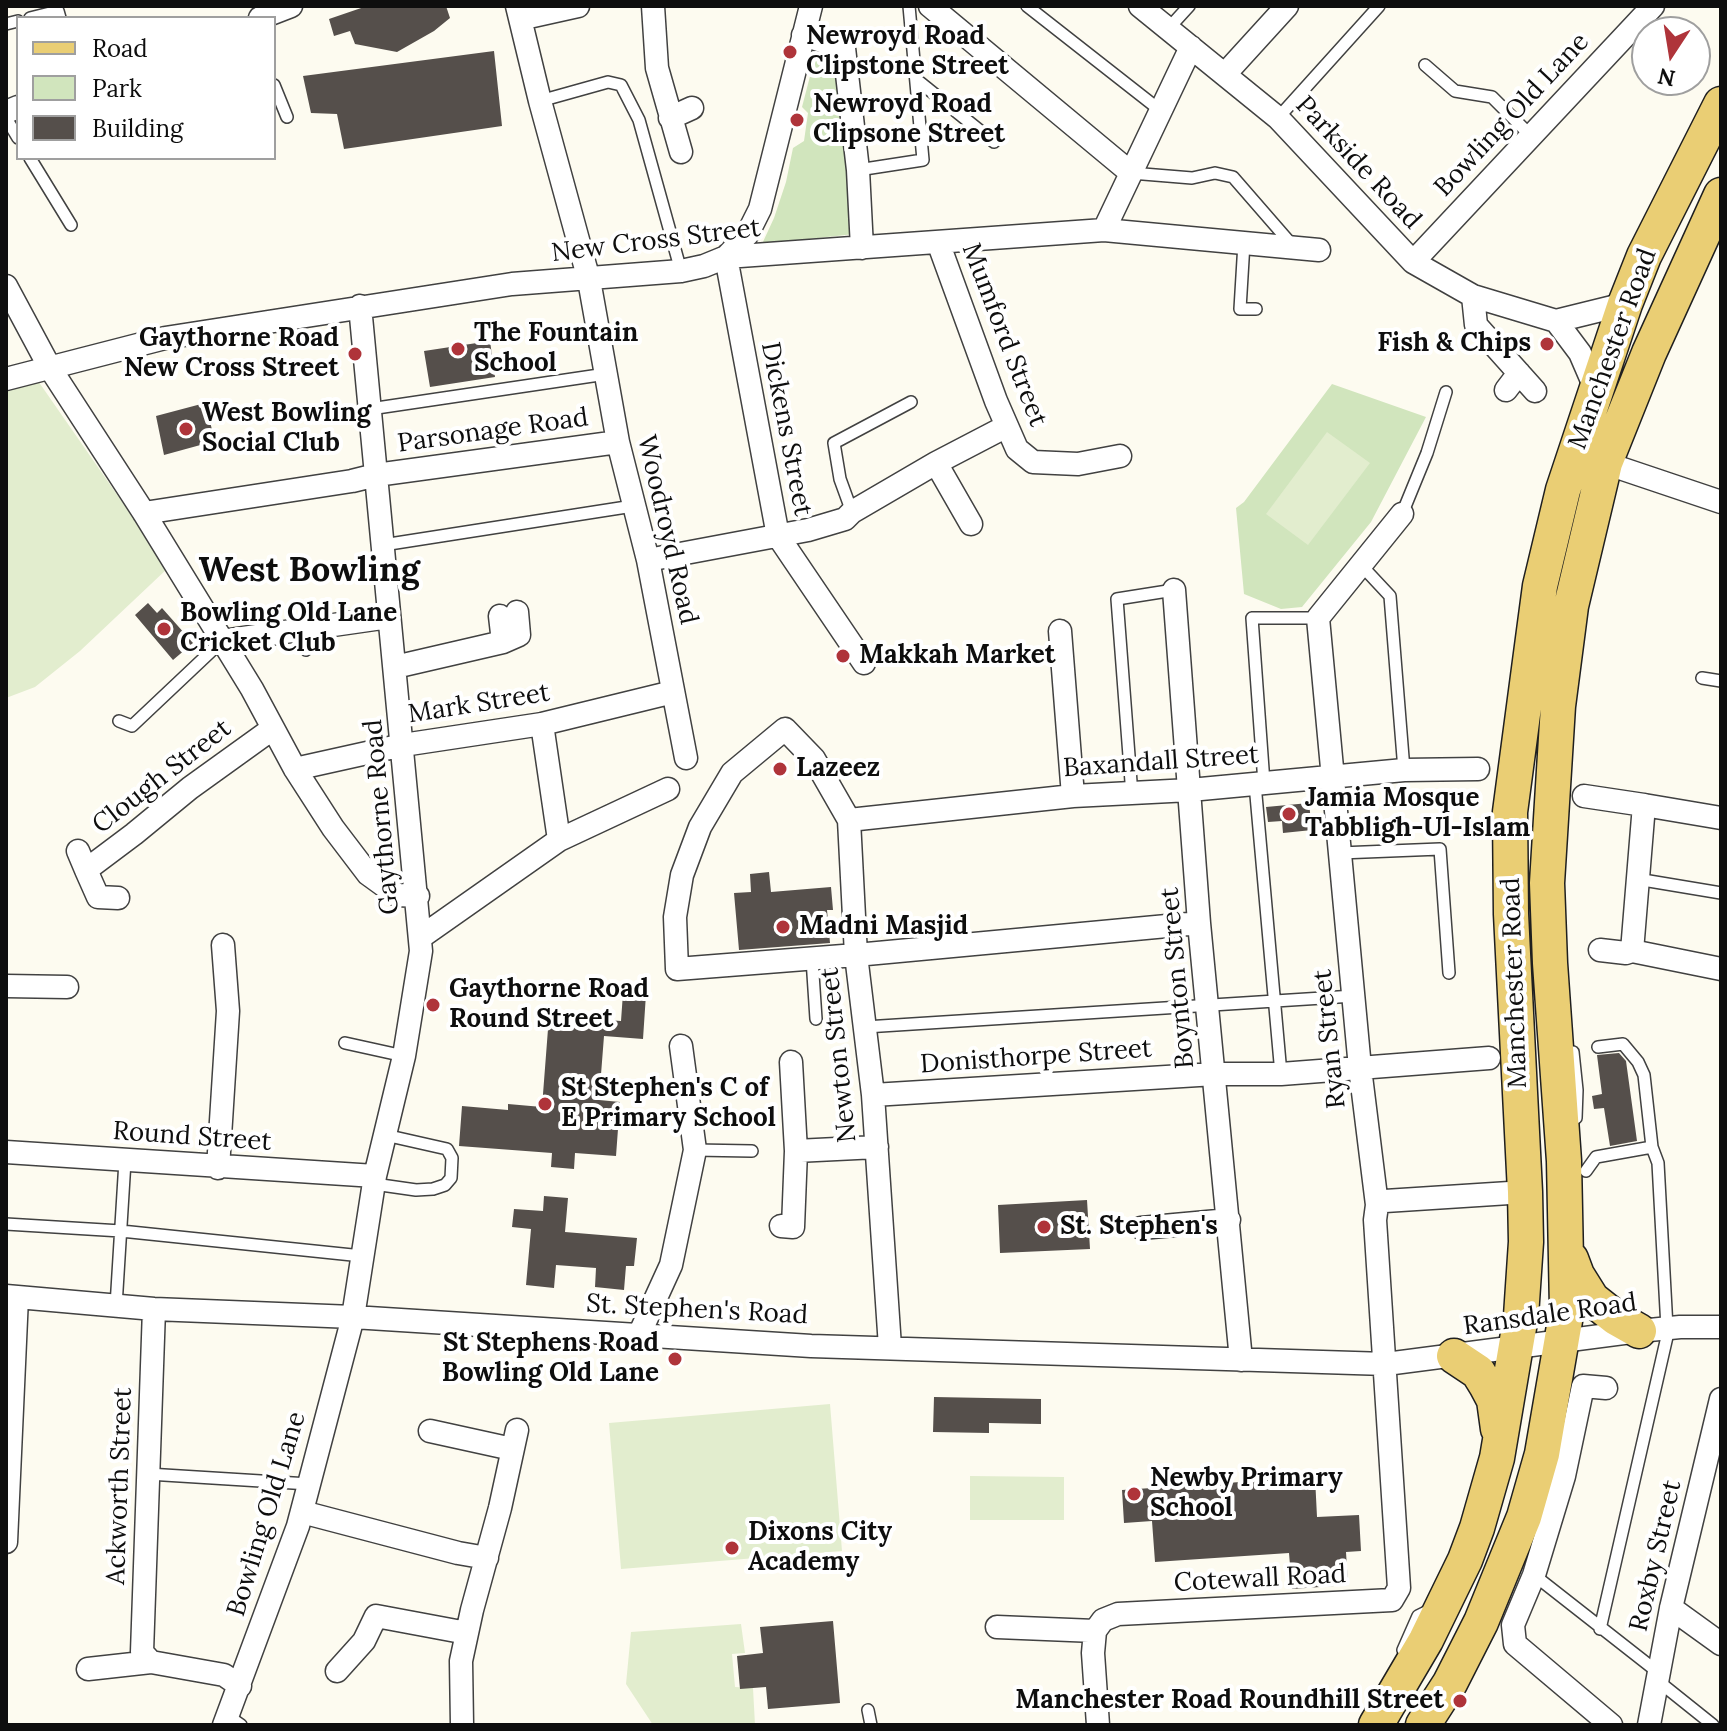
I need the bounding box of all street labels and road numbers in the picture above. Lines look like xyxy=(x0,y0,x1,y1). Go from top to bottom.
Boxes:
street label: Bowling Old Lane xyxy=(1428,27,1596,203)
street label: Parkside Road xyxy=(1289,90,1427,236)
street label: New Cross Street xyxy=(550,213,762,269)
street label: Mumford Street xyxy=(955,239,1053,431)
street label: Manchester Road xyxy=(1562,244,1664,454)
street label: Dickens Street xyxy=(754,339,818,519)
street label: Parsonage Road xyxy=(396,402,590,460)
street label: Woodroyd Road xyxy=(630,432,704,628)
street label: Mark Street xyxy=(406,677,552,731)
street label: Clough Street xyxy=(87,713,237,841)
street label: Gaythorne Road xyxy=(358,718,406,916)
street label: Baxandall Street xyxy=(1062,740,1260,784)
street label: Manchester Road xyxy=(1496,877,1534,1089)
street label: Boynton Street xyxy=(1155,886,1201,1070)
street label: Newton Street xyxy=(814,966,864,1144)
street label: Ryan Street xyxy=(1307,968,1353,1110)
street label: Donisthorpe Street xyxy=(919,1033,1153,1081)
street label: Round Street xyxy=(112,1116,272,1158)
street label: Ransdale Road xyxy=(1461,1287,1639,1343)
street label: St. Stephen's Road xyxy=(585,1289,809,1331)
street label: Ackworth Street xyxy=(101,1387,139,1585)
street label: Bowling Old Lane xyxy=(221,1408,313,1620)
street label: Roxby Street xyxy=(1623,1477,1689,1635)
street label: Cotewall Road xyxy=(1173,1559,1347,1599)

